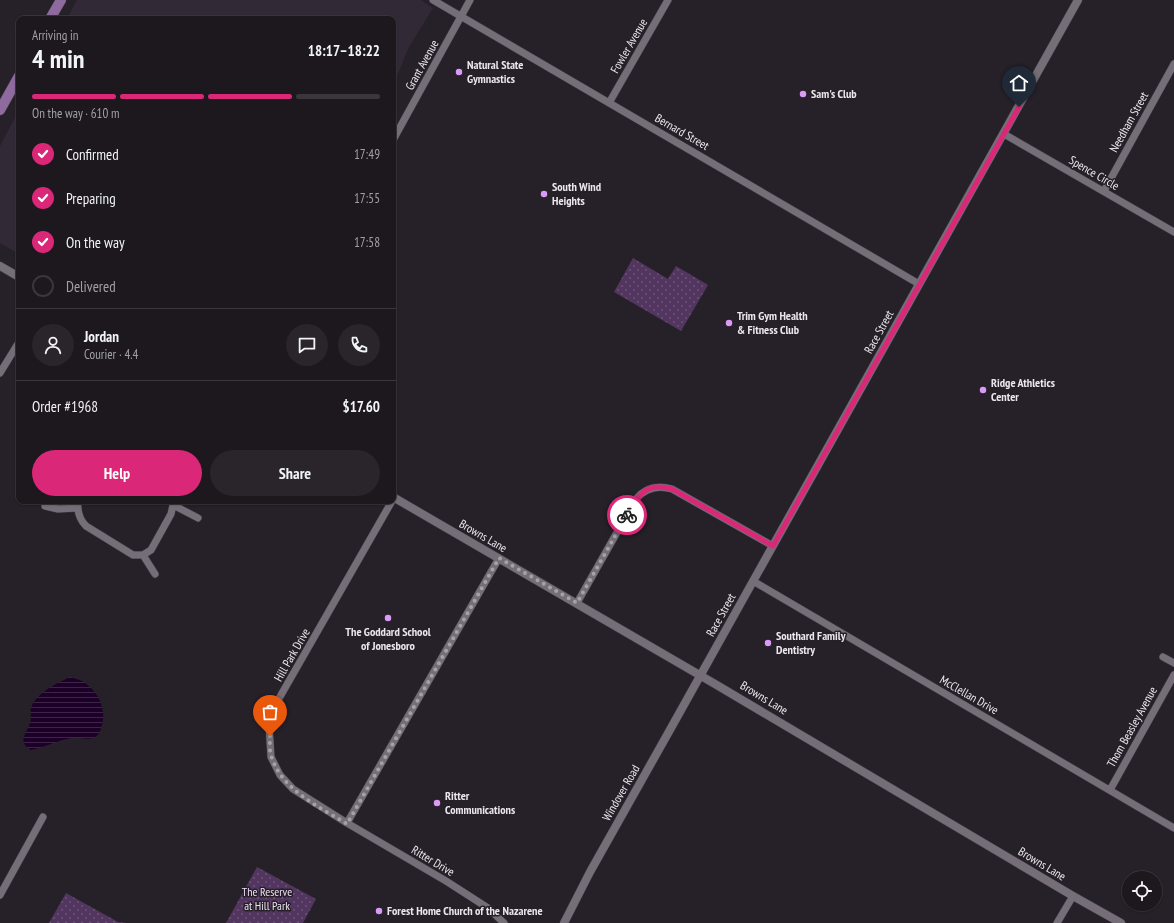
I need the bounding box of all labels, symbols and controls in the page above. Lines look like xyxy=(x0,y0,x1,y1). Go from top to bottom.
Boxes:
street label: Fowler Avenue xyxy=(607,16,650,76)
text: Arriving in xyxy=(32,27,79,44)
street label: Grant Avenue xyxy=(402,37,442,93)
text: 18:17–18:22 xyxy=(308,41,380,60)
text: 4 min xyxy=(32,42,85,75)
place label: Natural State Gymnastics xyxy=(467,57,523,86)
pin xyxy=(1002,66,1036,107)
marker: Natural State Gymnastics xyxy=(454,67,464,77)
icon: home xyxy=(1008,72,1030,94)
place label: Sam's Club xyxy=(811,86,857,101)
street label: Needham Street xyxy=(1106,88,1152,155)
marker: Sam's Club xyxy=(798,89,808,99)
text: On the way · 610 m xyxy=(32,105,119,122)
street label: Bernard Street xyxy=(653,110,713,153)
icon: check xyxy=(32,143,54,165)
text: Confirmed xyxy=(66,145,119,164)
text: 17:49 xyxy=(354,146,380,163)
street label: Spence Circle xyxy=(1066,152,1122,193)
place label: South Wind Heights xyxy=(552,179,601,208)
icon: check xyxy=(32,187,54,209)
text: Preparing xyxy=(66,189,116,208)
marker: South Wind Heights xyxy=(539,189,549,199)
text: 17:55 xyxy=(354,190,380,207)
icon: check xyxy=(32,231,54,253)
text: On the way xyxy=(66,233,125,252)
text: 17:58 xyxy=(354,234,380,251)
text: Delivered xyxy=(66,277,116,296)
street label: Race Street xyxy=(861,307,897,356)
place label: Trim Gym Health & Fitness Club xyxy=(737,308,808,337)
marker: Trim Gym Health & Fitness Club xyxy=(724,318,734,328)
button: person xyxy=(32,324,74,366)
button: chat xyxy=(286,324,328,366)
button: phone xyxy=(338,324,380,366)
text: Jordan xyxy=(84,327,119,346)
text: Courier · 4.4 xyxy=(84,346,138,363)
place label: Ridge Athletics Center xyxy=(991,375,1055,404)
marker: Ridge Athletics Center xyxy=(978,385,988,395)
text: Order #1968 xyxy=(32,397,98,416)
text: $17.60 xyxy=(342,397,380,416)
button: Help xyxy=(32,450,202,496)
button: Share xyxy=(210,450,380,496)
courier xyxy=(607,495,647,535)
icon: bike xyxy=(616,504,638,526)
street label: Browns Lane xyxy=(457,516,510,555)
street label: Race Street xyxy=(703,590,739,639)
marker: The Goddard School of Jonesboro xyxy=(383,613,393,623)
place label: The Goddard School of Jonesboro xyxy=(345,624,431,653)
street label: Hill Park Drive xyxy=(270,625,313,684)
place label: Southard Family Dentistry xyxy=(776,628,846,657)
marker: Southard Family Dentistry xyxy=(763,638,773,648)
street label: McClellan Drive xyxy=(937,672,1001,717)
street label: Browns Lane xyxy=(738,678,791,718)
street label: Thom Beasley Avenue xyxy=(1103,684,1160,770)
pin xyxy=(253,695,287,736)
icon: bag xyxy=(259,701,281,723)
street label: Windover Road xyxy=(599,762,643,823)
place label: Ritter Communications xyxy=(445,788,515,817)
marker: Ritter Communications xyxy=(432,798,442,808)
street label: Ritter Drive xyxy=(409,842,457,879)
street label: Browns Lane xyxy=(1016,844,1069,884)
map controls xyxy=(1122,871,1162,911)
button: locate xyxy=(1122,871,1162,911)
park label: The Reserve at Hill Park xyxy=(242,884,292,913)
place label: Forest Home Church of the Nazarene xyxy=(387,903,543,918)
marker: Forest Home Church of the Nazarene xyxy=(374,906,384,916)

